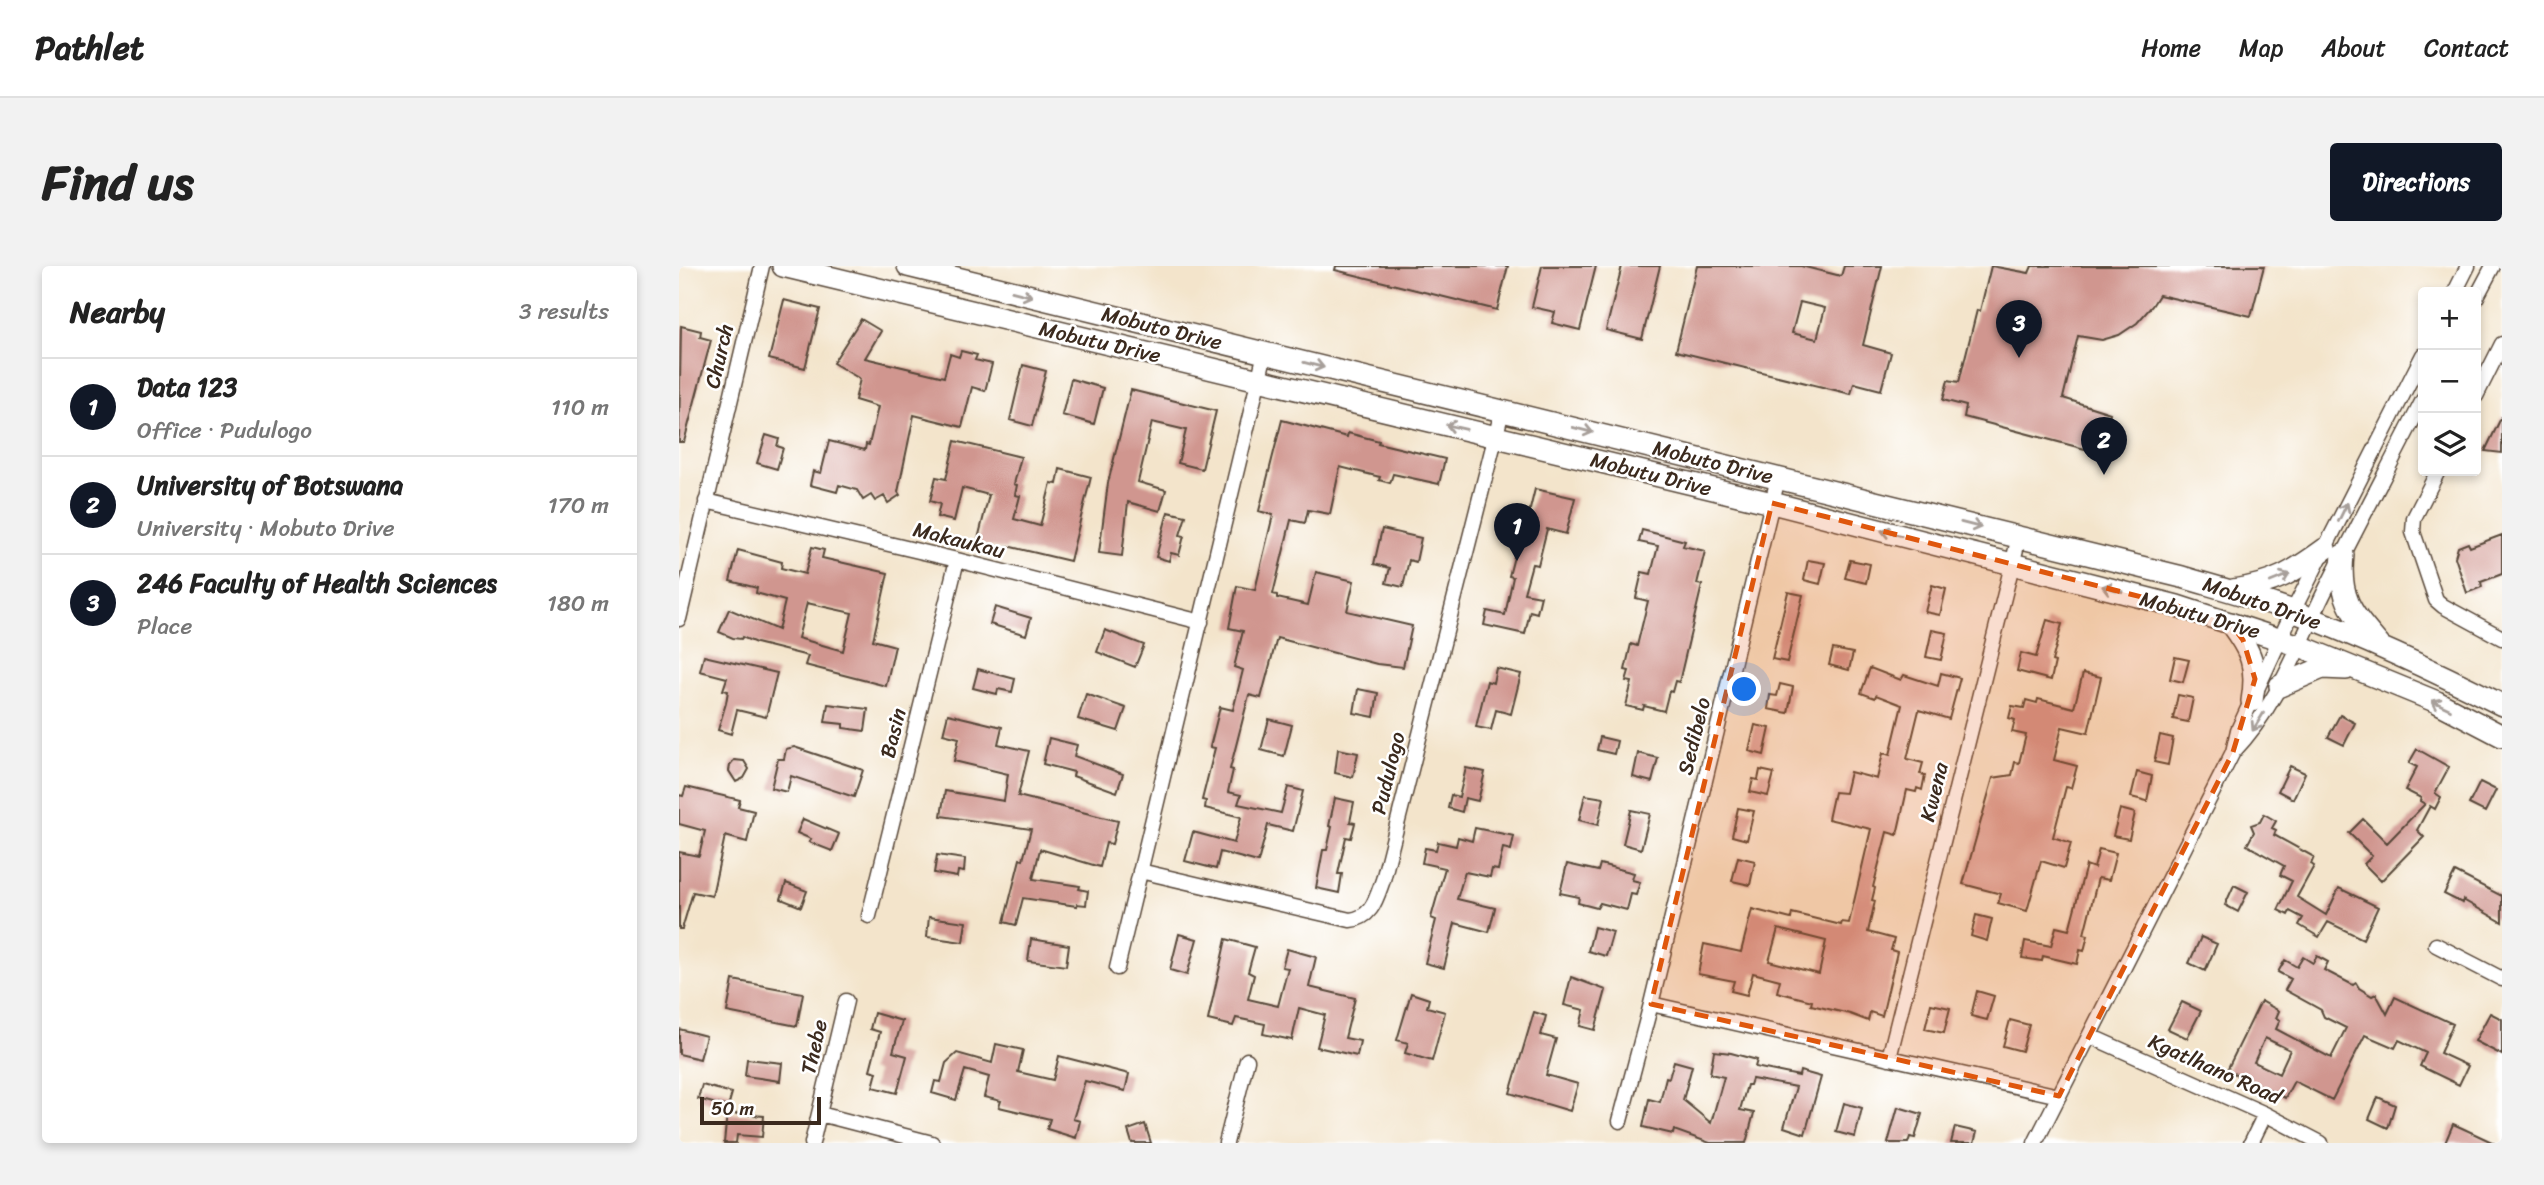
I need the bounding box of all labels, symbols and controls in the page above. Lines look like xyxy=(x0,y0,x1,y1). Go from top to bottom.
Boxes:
text: Pathlet xyxy=(35,19,144,77)
text: Home xyxy=(2141,27,2201,69)
text: Map xyxy=(2239,27,2283,69)
text: About xyxy=(2321,27,2386,69)
text: Contact xyxy=(2424,27,2509,69)
text: Find us xyxy=(42,139,194,226)
button: Directions xyxy=(2330,143,2502,221)
text: Nearby xyxy=(70,285,165,339)
map controls xyxy=(2418,287,2481,476)
button: + xyxy=(2418,287,2481,350)
one-way arrow xyxy=(1010,288,1033,301)
text: 3 results xyxy=(519,291,609,332)
street label: Mobuto Drive xyxy=(1098,295,1227,361)
pin: 3 xyxy=(1996,300,2042,358)
street label: Mobutu Drive xyxy=(1035,310,1165,375)
street label: Church xyxy=(693,320,745,392)
button: − xyxy=(2418,350,2481,413)
one-way arrow xyxy=(1302,359,1325,372)
text: Data 123 xyxy=(137,364,237,410)
text: 1 xyxy=(88,387,98,428)
text: 110 m xyxy=(551,387,609,428)
text: Office · Pudulogo xyxy=(137,410,312,451)
button: layers xyxy=(2418,413,2481,476)
pin: 2 xyxy=(2081,417,2127,475)
one-way arrow xyxy=(1445,420,1468,433)
one-way arrow xyxy=(1571,424,1594,438)
street label: Mobuto Drive xyxy=(1649,429,1778,495)
street label: Mobutu Drive xyxy=(1586,441,1716,507)
text: University of Botswana xyxy=(137,462,403,508)
text: 2 xyxy=(86,485,100,526)
text: 170 m xyxy=(548,485,609,526)
one-way arrow xyxy=(2337,502,2351,523)
pin: 1 xyxy=(1494,503,1540,561)
text: University · Mobuto Drive xyxy=(137,508,395,549)
street label: Makaukau xyxy=(909,510,1010,570)
one-way arrow xyxy=(1959,519,1982,532)
one-way arrow xyxy=(1880,526,1903,539)
text: 246 Faculty of Health Sciences xyxy=(137,560,497,606)
street label: Mobuto Drive xyxy=(2198,565,2327,641)
one-way arrow xyxy=(2268,570,2290,583)
street label: Mobutu Drive xyxy=(2135,580,2265,650)
one-way arrow xyxy=(2101,582,2123,595)
text: 3 xyxy=(87,583,99,624)
text: 180 m xyxy=(547,583,609,624)
text: Place xyxy=(137,606,192,647)
your location xyxy=(1727,672,1761,706)
street label: Sedibelo xyxy=(1666,693,1722,779)
one-way arrow xyxy=(2431,697,2452,711)
street label: Basin xyxy=(868,704,918,762)
one-way arrow xyxy=(2250,711,2264,731)
street label: Pudulogo xyxy=(1359,727,1417,818)
street label: Kwena xyxy=(1908,758,1960,826)
street label: Thebe xyxy=(789,1015,839,1078)
street label: Kgatlhano Road xyxy=(2142,1023,2290,1116)
text: 50 m xyxy=(711,1092,754,1125)
scale bar xyxy=(700,1094,821,1126)

